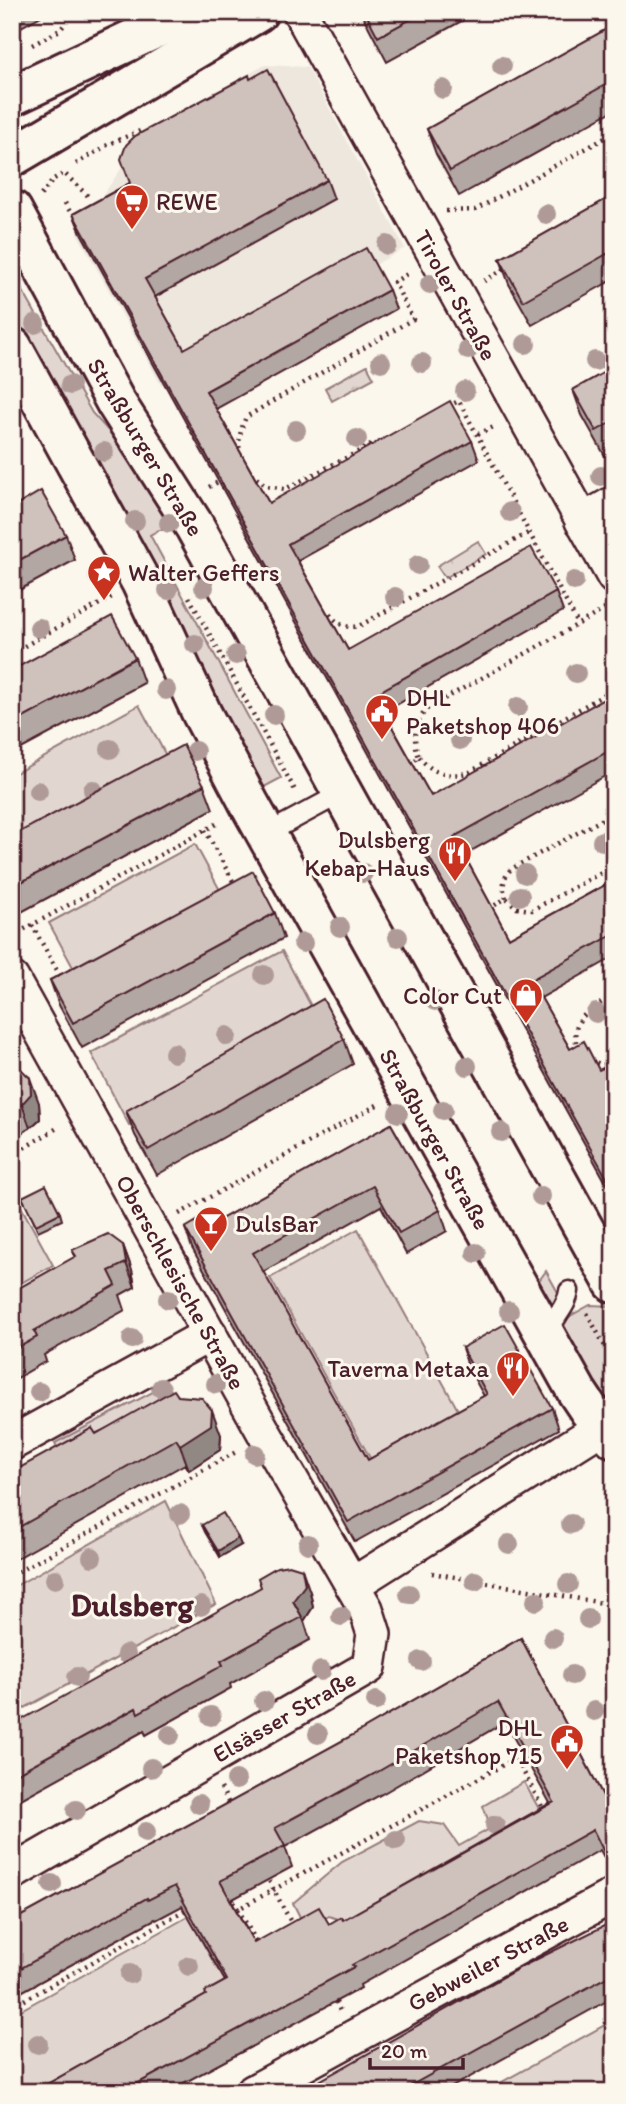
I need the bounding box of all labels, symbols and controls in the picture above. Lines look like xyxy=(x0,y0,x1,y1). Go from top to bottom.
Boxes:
supermarket icon: REWE xyxy=(113,182,151,231)
place label: REWE xyxy=(156,187,218,216)
street label: Tiroler Straße xyxy=(408,225,504,365)
street label: Straßburger Straße xyxy=(81,353,211,541)
place icon: Walter Geffers xyxy=(85,553,123,602)
place label: Walter Geffers xyxy=(128,558,280,587)
place label: DHL Paketshop 406 xyxy=(406,683,559,740)
public building icon: DHL Paketshop 406 xyxy=(363,692,401,741)
place label: Dulsberg Kebap-Haus xyxy=(304,825,431,882)
restaurant icon: Dulsberg Kebap-Haus xyxy=(436,834,474,883)
shop icon: Color Cut xyxy=(507,976,545,1025)
place label: Color Cut xyxy=(403,981,502,1010)
street label: Straßburger Straße xyxy=(373,1043,497,1235)
street label: Oberschlesische Straße xyxy=(110,1169,252,1395)
bar icon: DulsBar xyxy=(192,1204,230,1253)
place label: DulsBar xyxy=(235,1209,319,1238)
restaurant icon: Taverna Metaxa xyxy=(494,1349,532,1398)
place label: Taverna Metaxa xyxy=(328,1354,490,1383)
district label: Dulsberg xyxy=(70,1586,194,1624)
street label: Elsässer Straße xyxy=(207,1663,361,1769)
place label: DHL Paketshop 715 xyxy=(395,1713,542,1770)
public building icon: DHL Paketshop 715 xyxy=(548,1722,586,1771)
street label: Gebweiler Straße xyxy=(403,1909,573,2017)
scale bar xyxy=(370,2027,463,2071)
text: 20 m xyxy=(381,2038,428,2063)

